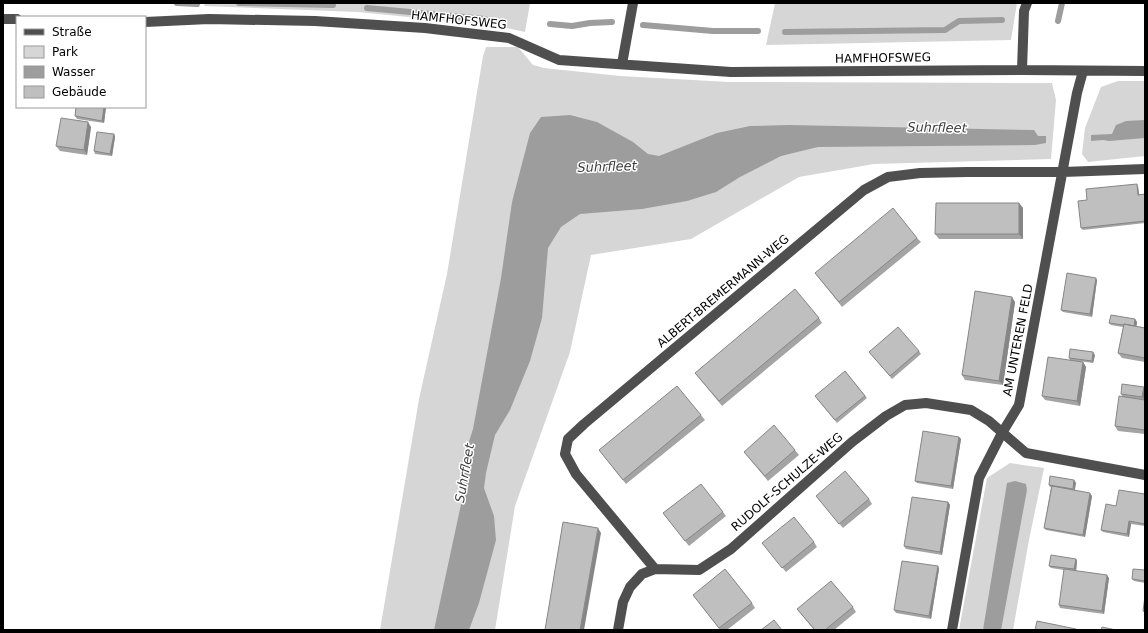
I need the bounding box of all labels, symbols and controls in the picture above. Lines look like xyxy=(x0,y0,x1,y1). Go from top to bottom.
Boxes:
street label: HAMFHOFSWEG xyxy=(411,8,507,32)
legend xyxy=(16,16,146,108)
text: Straße xyxy=(52,25,92,39)
text: Park xyxy=(52,45,78,59)
street label: HAMFHOFSWEG xyxy=(835,50,931,66)
text: Wasser xyxy=(52,65,95,79)
text: Gebäude xyxy=(52,85,106,99)
water label: Suhrfleet xyxy=(907,119,968,136)
water label: Suhrfleet xyxy=(577,158,638,175)
street label: ALBERT-BREMERMANN-WEG xyxy=(654,232,792,350)
street label: AM UNTEREN FELD xyxy=(1000,283,1036,397)
street label: RUDOLF-SCHULZE-WEG xyxy=(729,430,845,534)
water label: Suhrfleet xyxy=(452,442,477,504)

